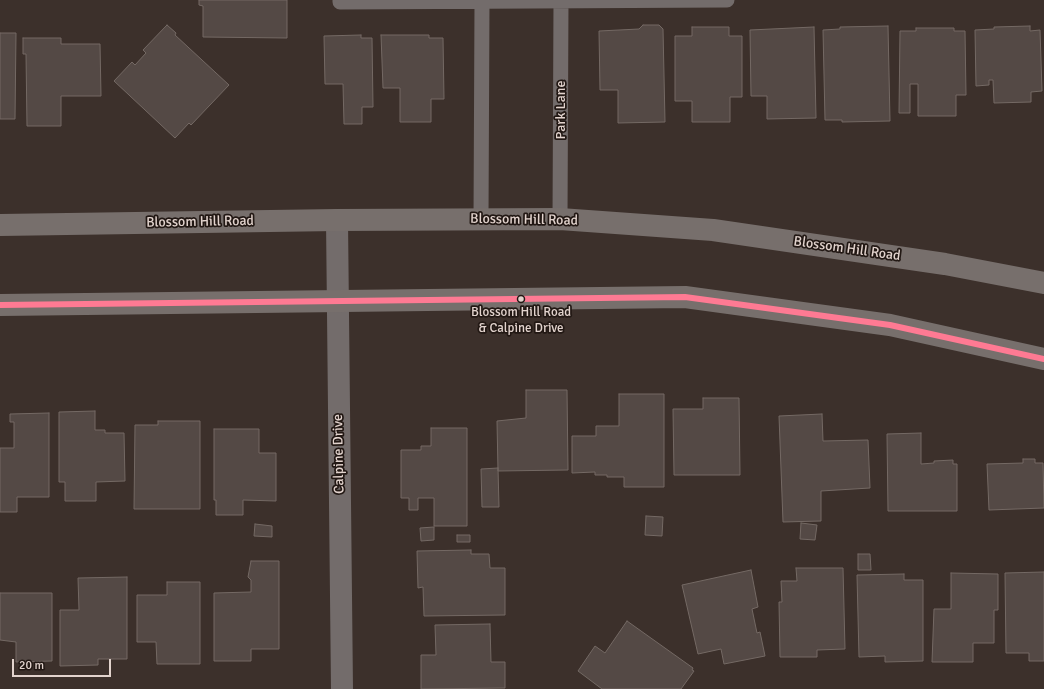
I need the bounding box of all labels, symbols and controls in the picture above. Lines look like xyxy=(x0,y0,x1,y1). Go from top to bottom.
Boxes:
street label: Park Lane xyxy=(553,81,569,139)
street label: Blossom Hill Road xyxy=(470,211,578,229)
street label: Blossom Hill Road xyxy=(146,213,254,231)
street label: Blossom Hill Road xyxy=(792,233,902,265)
marker: Blossom Hill Road & Calpine Drive xyxy=(516,294,526,304)
place label: Blossom Hill Road & Calpine Drive xyxy=(471,305,571,336)
street label: Calpine Drive xyxy=(330,414,348,494)
scale bar xyxy=(14,651,113,677)
text: 20 m xyxy=(19,658,44,673)

